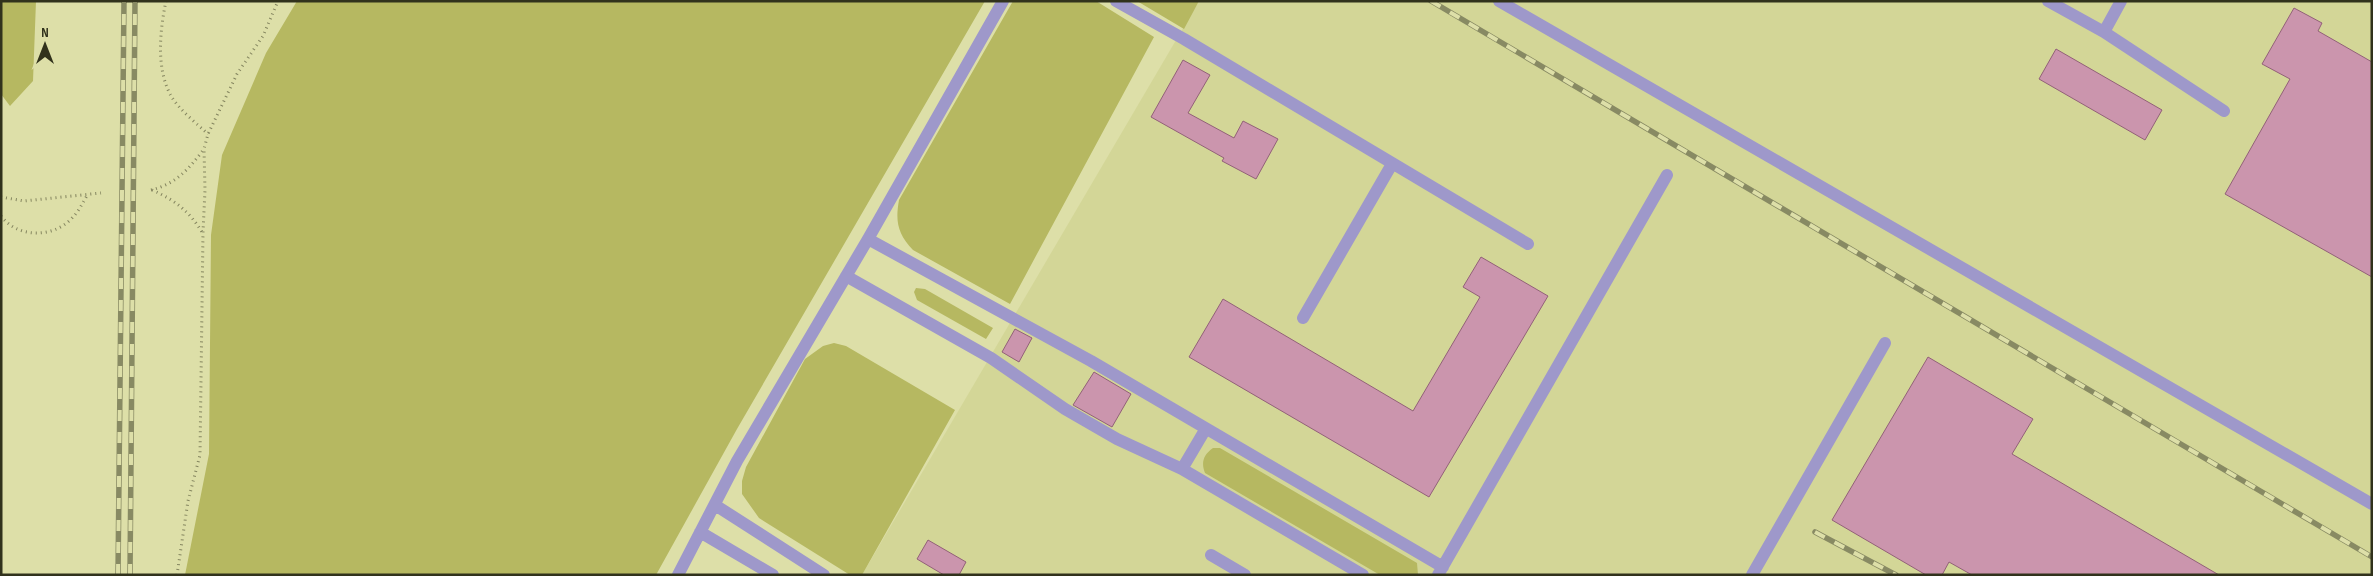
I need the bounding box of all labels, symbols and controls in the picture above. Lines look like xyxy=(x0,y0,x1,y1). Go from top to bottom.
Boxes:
north arrow xyxy=(20,20,70,70)
text: N xyxy=(41,24,49,41)

